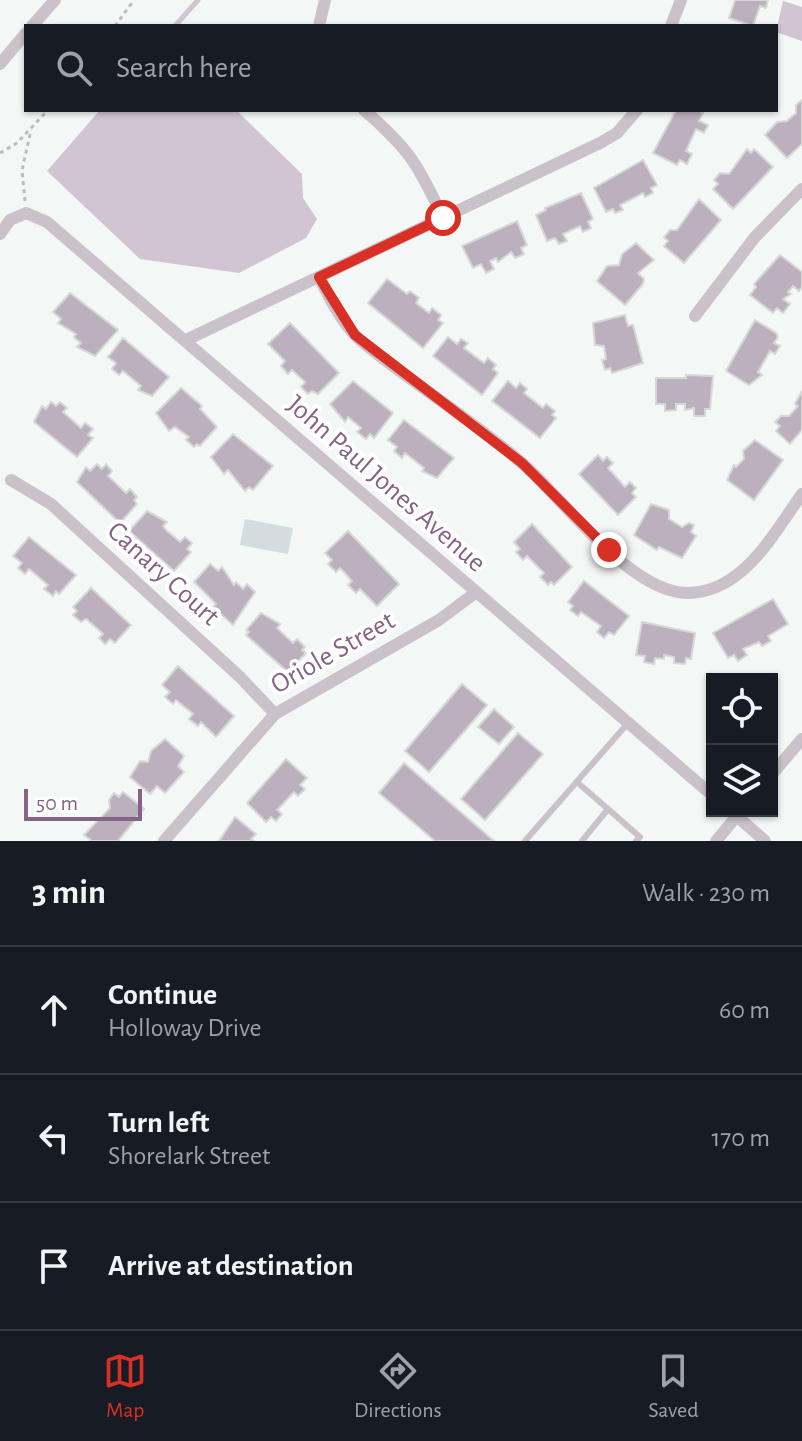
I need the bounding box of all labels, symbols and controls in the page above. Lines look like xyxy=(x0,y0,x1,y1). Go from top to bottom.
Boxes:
search box xyxy=(24,24,778,112)
icon: search xyxy=(52,46,96,90)
text: Search here xyxy=(116,53,252,83)
route start xyxy=(425,200,461,236)
street label: John Paul Jones Avenue xyxy=(281,390,491,578)
street label: Canary Court xyxy=(102,517,224,631)
route end xyxy=(591,532,627,568)
street label: Oriole Street xyxy=(266,606,400,700)
map controls xyxy=(706,673,778,817)
button: locate xyxy=(706,673,778,745)
button: layers xyxy=(706,745,778,817)
scale bar xyxy=(24,785,142,821)
text: 50 m xyxy=(36,792,78,814)
text: 3 min xyxy=(32,876,106,910)
text: Walk · 230 m xyxy=(642,880,770,906)
text: Continue xyxy=(108,980,217,1010)
icon: ahead xyxy=(32,988,76,1032)
text: 60 m xyxy=(719,997,770,1023)
text: Holloway Drive xyxy=(108,1015,262,1041)
text: Turn left xyxy=(108,1108,209,1138)
icon: left xyxy=(32,1116,76,1160)
text: 170 m xyxy=(711,1125,770,1151)
text: Shorelark Street xyxy=(108,1143,270,1169)
icon: arrive xyxy=(32,1244,76,1288)
text: Arrive at destination xyxy=(108,1251,354,1281)
tab: Map xyxy=(103,1349,147,1423)
tab: Directions xyxy=(354,1349,442,1423)
tab: Saved xyxy=(648,1349,699,1423)

